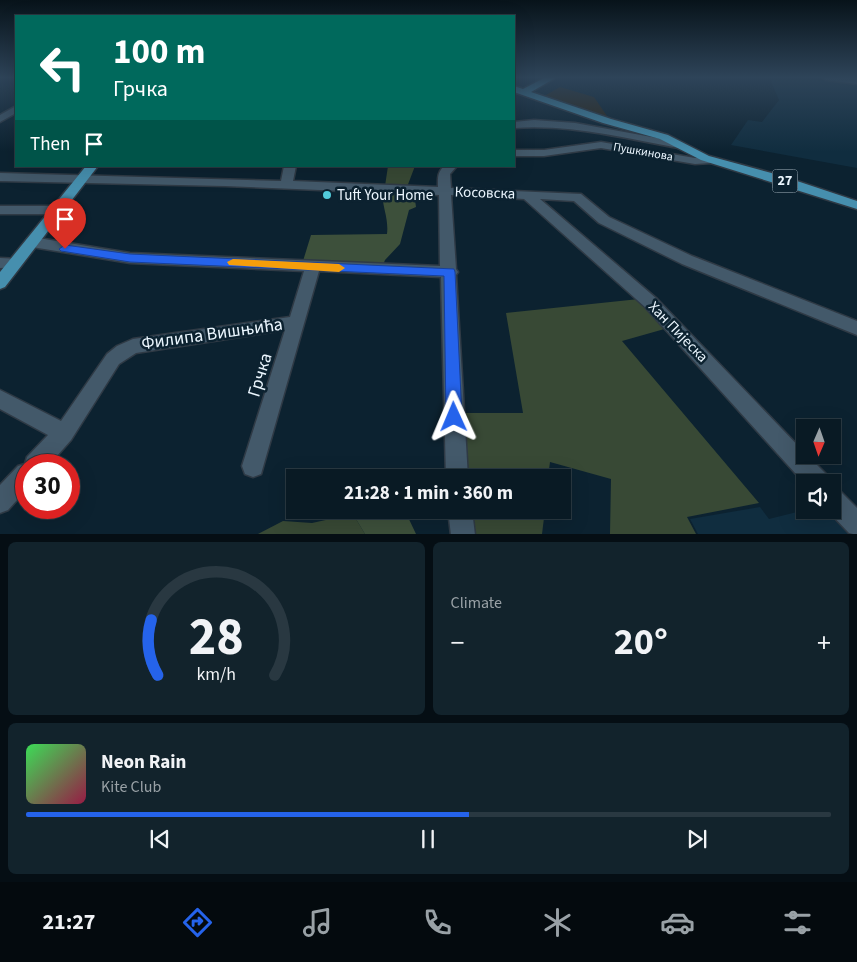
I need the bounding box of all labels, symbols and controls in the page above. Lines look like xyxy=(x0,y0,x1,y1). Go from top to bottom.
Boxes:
text: 100 m xyxy=(113,27,205,77)
icon: left xyxy=(30,35,95,100)
text: Грчка xyxy=(113,73,168,105)
icon: arrive xyxy=(80,130,108,158)
text: Then xyxy=(30,131,70,158)
street label: Пушкинова xyxy=(612,138,674,166)
road number: 27 xyxy=(772,170,798,192)
street label: Косовска xyxy=(454,181,516,205)
place label: Tuft Your Home xyxy=(337,185,433,206)
marker: Tuft Your Home xyxy=(321,189,333,201)
pin xyxy=(44,198,86,249)
icon: arrive xyxy=(51,205,79,233)
street label: Хан Пијеска xyxy=(644,297,712,367)
street label: Филипа Вишњића xyxy=(140,312,284,356)
street label: Грчка xyxy=(241,350,279,400)
position arrow xyxy=(427,390,479,442)
north arrow xyxy=(796,419,841,464)
map controls xyxy=(796,419,841,519)
speed limit sign: 30 xyxy=(15,454,80,519)
button: sound xyxy=(796,474,841,519)
text: 21:28 · 1 min · 360 m xyxy=(344,480,513,507)
text: Climate xyxy=(451,592,502,614)
text: 28 xyxy=(189,601,244,675)
text: 20° xyxy=(614,615,668,669)
text: − xyxy=(451,623,464,663)
text: + xyxy=(817,623,831,663)
text: km/h xyxy=(196,662,236,687)
text: Neon Rain xyxy=(101,749,186,776)
text: Kite Club xyxy=(101,776,161,798)
icon: previous xyxy=(146,825,174,853)
icon: pause xyxy=(414,825,442,853)
icon: next xyxy=(683,825,711,853)
icon: directions xyxy=(180,905,215,940)
icon: music xyxy=(300,905,335,940)
icon: phone xyxy=(420,905,455,940)
icon: climate xyxy=(540,905,575,940)
icon: car xyxy=(660,905,695,940)
icon: filters xyxy=(780,905,815,940)
text: 21:27 xyxy=(42,906,96,938)

